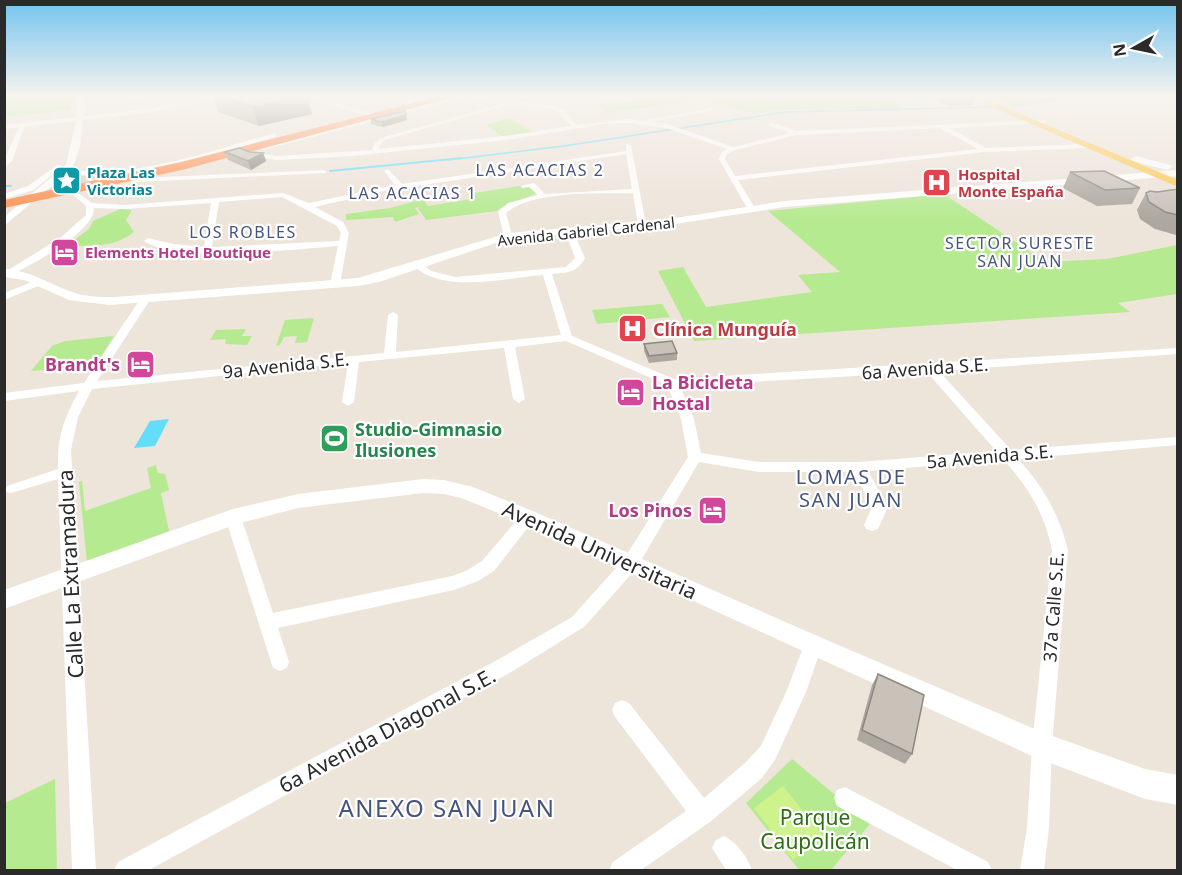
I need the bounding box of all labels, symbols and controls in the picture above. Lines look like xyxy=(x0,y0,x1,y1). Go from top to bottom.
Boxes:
north arrow xyxy=(1104,18,1164,78)
text: N xyxy=(1107,42,1131,58)
district label: LAS ACACIAS 2 xyxy=(476,159,604,181)
place label: Plaza Las Victorias xyxy=(87,162,155,199)
place label: Hospital Monte España xyxy=(958,164,1064,201)
place icon: Plaza Las Victorias xyxy=(50,165,82,197)
hospital icon: Hospital Monte España xyxy=(921,167,953,199)
district label: LAS ACACIAS 1 xyxy=(349,182,477,204)
street label: Avenida Gabriel Cardenal xyxy=(496,212,676,250)
district label: LOS ROBLES xyxy=(189,221,297,243)
district label: SECTOR SURESTE SAN JUAN xyxy=(945,232,1095,272)
hotel icon: Elements Hotel Boutique xyxy=(48,236,80,268)
place label: Elements Hotel Boutique xyxy=(85,242,271,262)
hospital icon: Clínica Munguía xyxy=(616,313,648,345)
place label: Clínica Munguía xyxy=(653,317,797,341)
street label: 9a Avenida S.E. xyxy=(222,346,350,384)
hotel icon: Brandt's xyxy=(125,348,157,380)
place label: Brandt's xyxy=(45,352,120,376)
street label: 6a Avenida S.E. xyxy=(861,352,989,384)
place label: La Bicicleta Hostal xyxy=(652,370,754,415)
hotel icon: La Bicicleta Hostal xyxy=(615,376,647,408)
place label: Studio-Gimnasio Ilusiones xyxy=(355,417,502,462)
sports icon: Studio-Gimnasio Ilusiones xyxy=(318,423,350,455)
street label: 5a Avenida S.E. xyxy=(926,439,1054,473)
district label: LOMAS DE SAN JUAN xyxy=(796,463,906,513)
street label: Calle La Extramadura xyxy=(51,469,89,679)
street label: Avenida Universitaria xyxy=(498,494,702,606)
hotel icon: Los Pinos xyxy=(697,494,729,526)
place label: Los Pinos xyxy=(608,498,692,522)
street label: 37a Calle S.E. xyxy=(1037,551,1069,663)
street label: 6a Avenida Diagonal S.E. xyxy=(274,661,500,799)
district label: ANEXO SAN JUAN xyxy=(339,791,555,824)
park label: Parque Caupolicán xyxy=(760,803,870,855)

